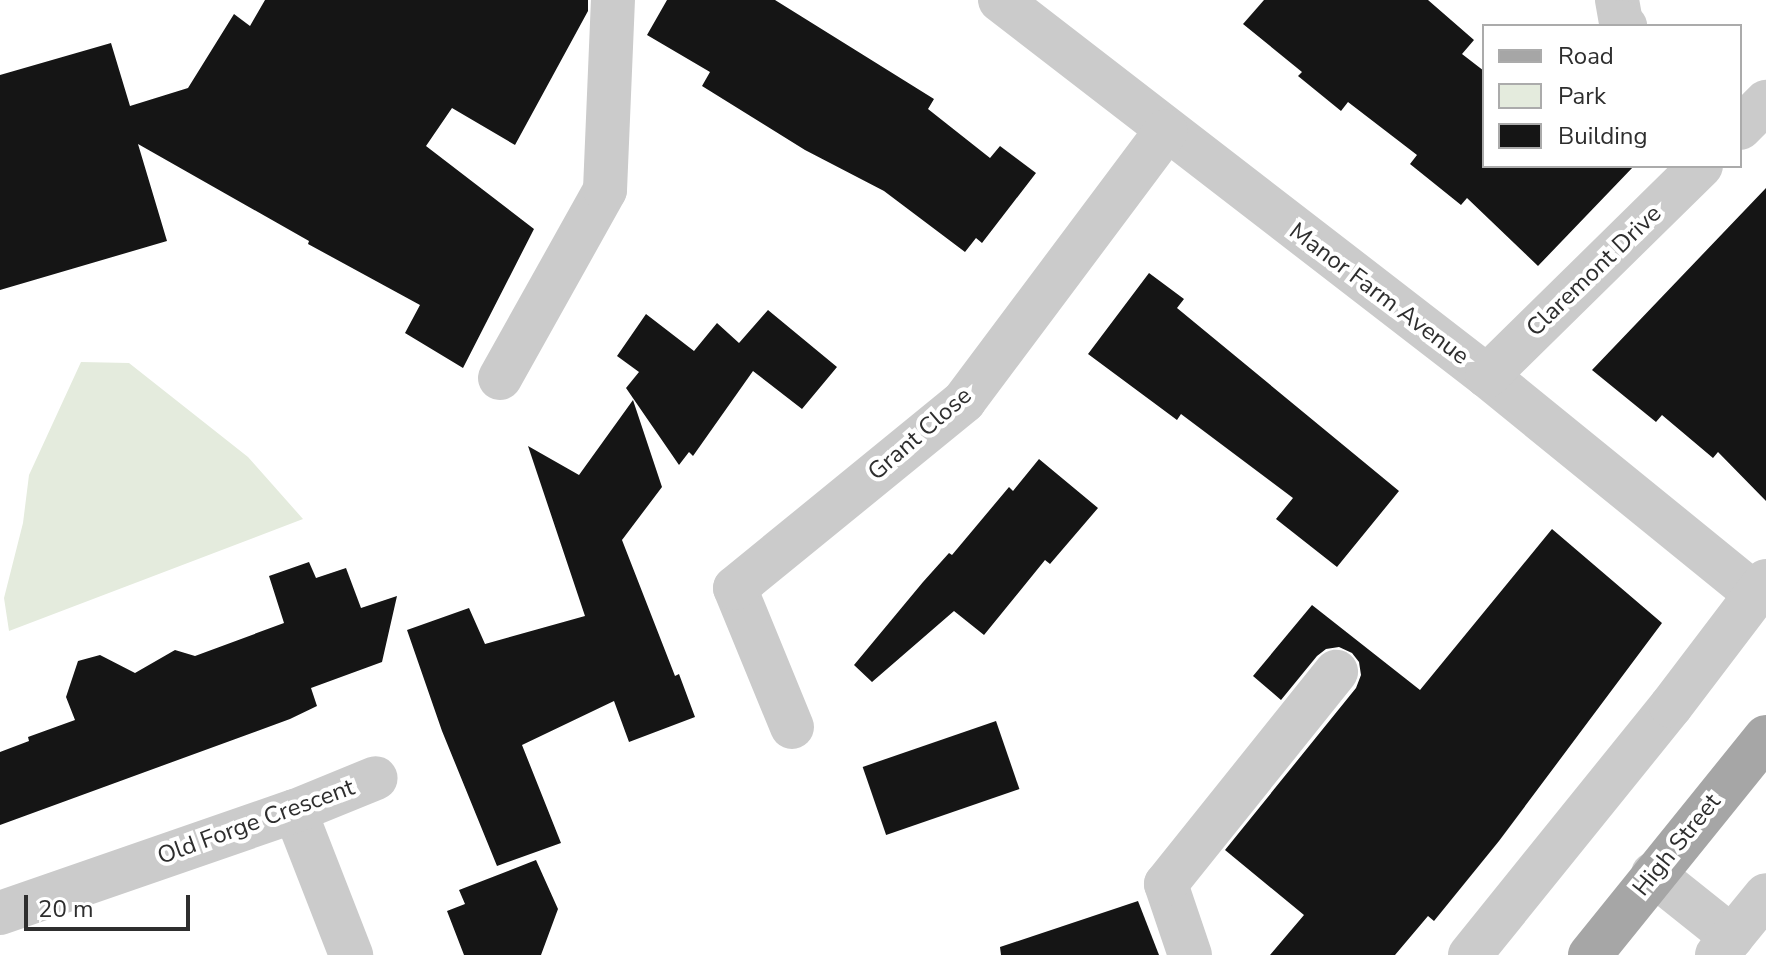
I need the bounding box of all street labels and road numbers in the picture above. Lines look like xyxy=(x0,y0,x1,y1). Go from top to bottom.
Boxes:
street label: Claremont Drive xyxy=(1521,199,1667,343)
street label: Manor Farm Avenue xyxy=(1284,217,1474,371)
street label: Grant Close xyxy=(862,381,978,487)
street label: Old Forge Crescent xyxy=(154,773,358,871)
street label: High Street xyxy=(1627,788,1727,902)

